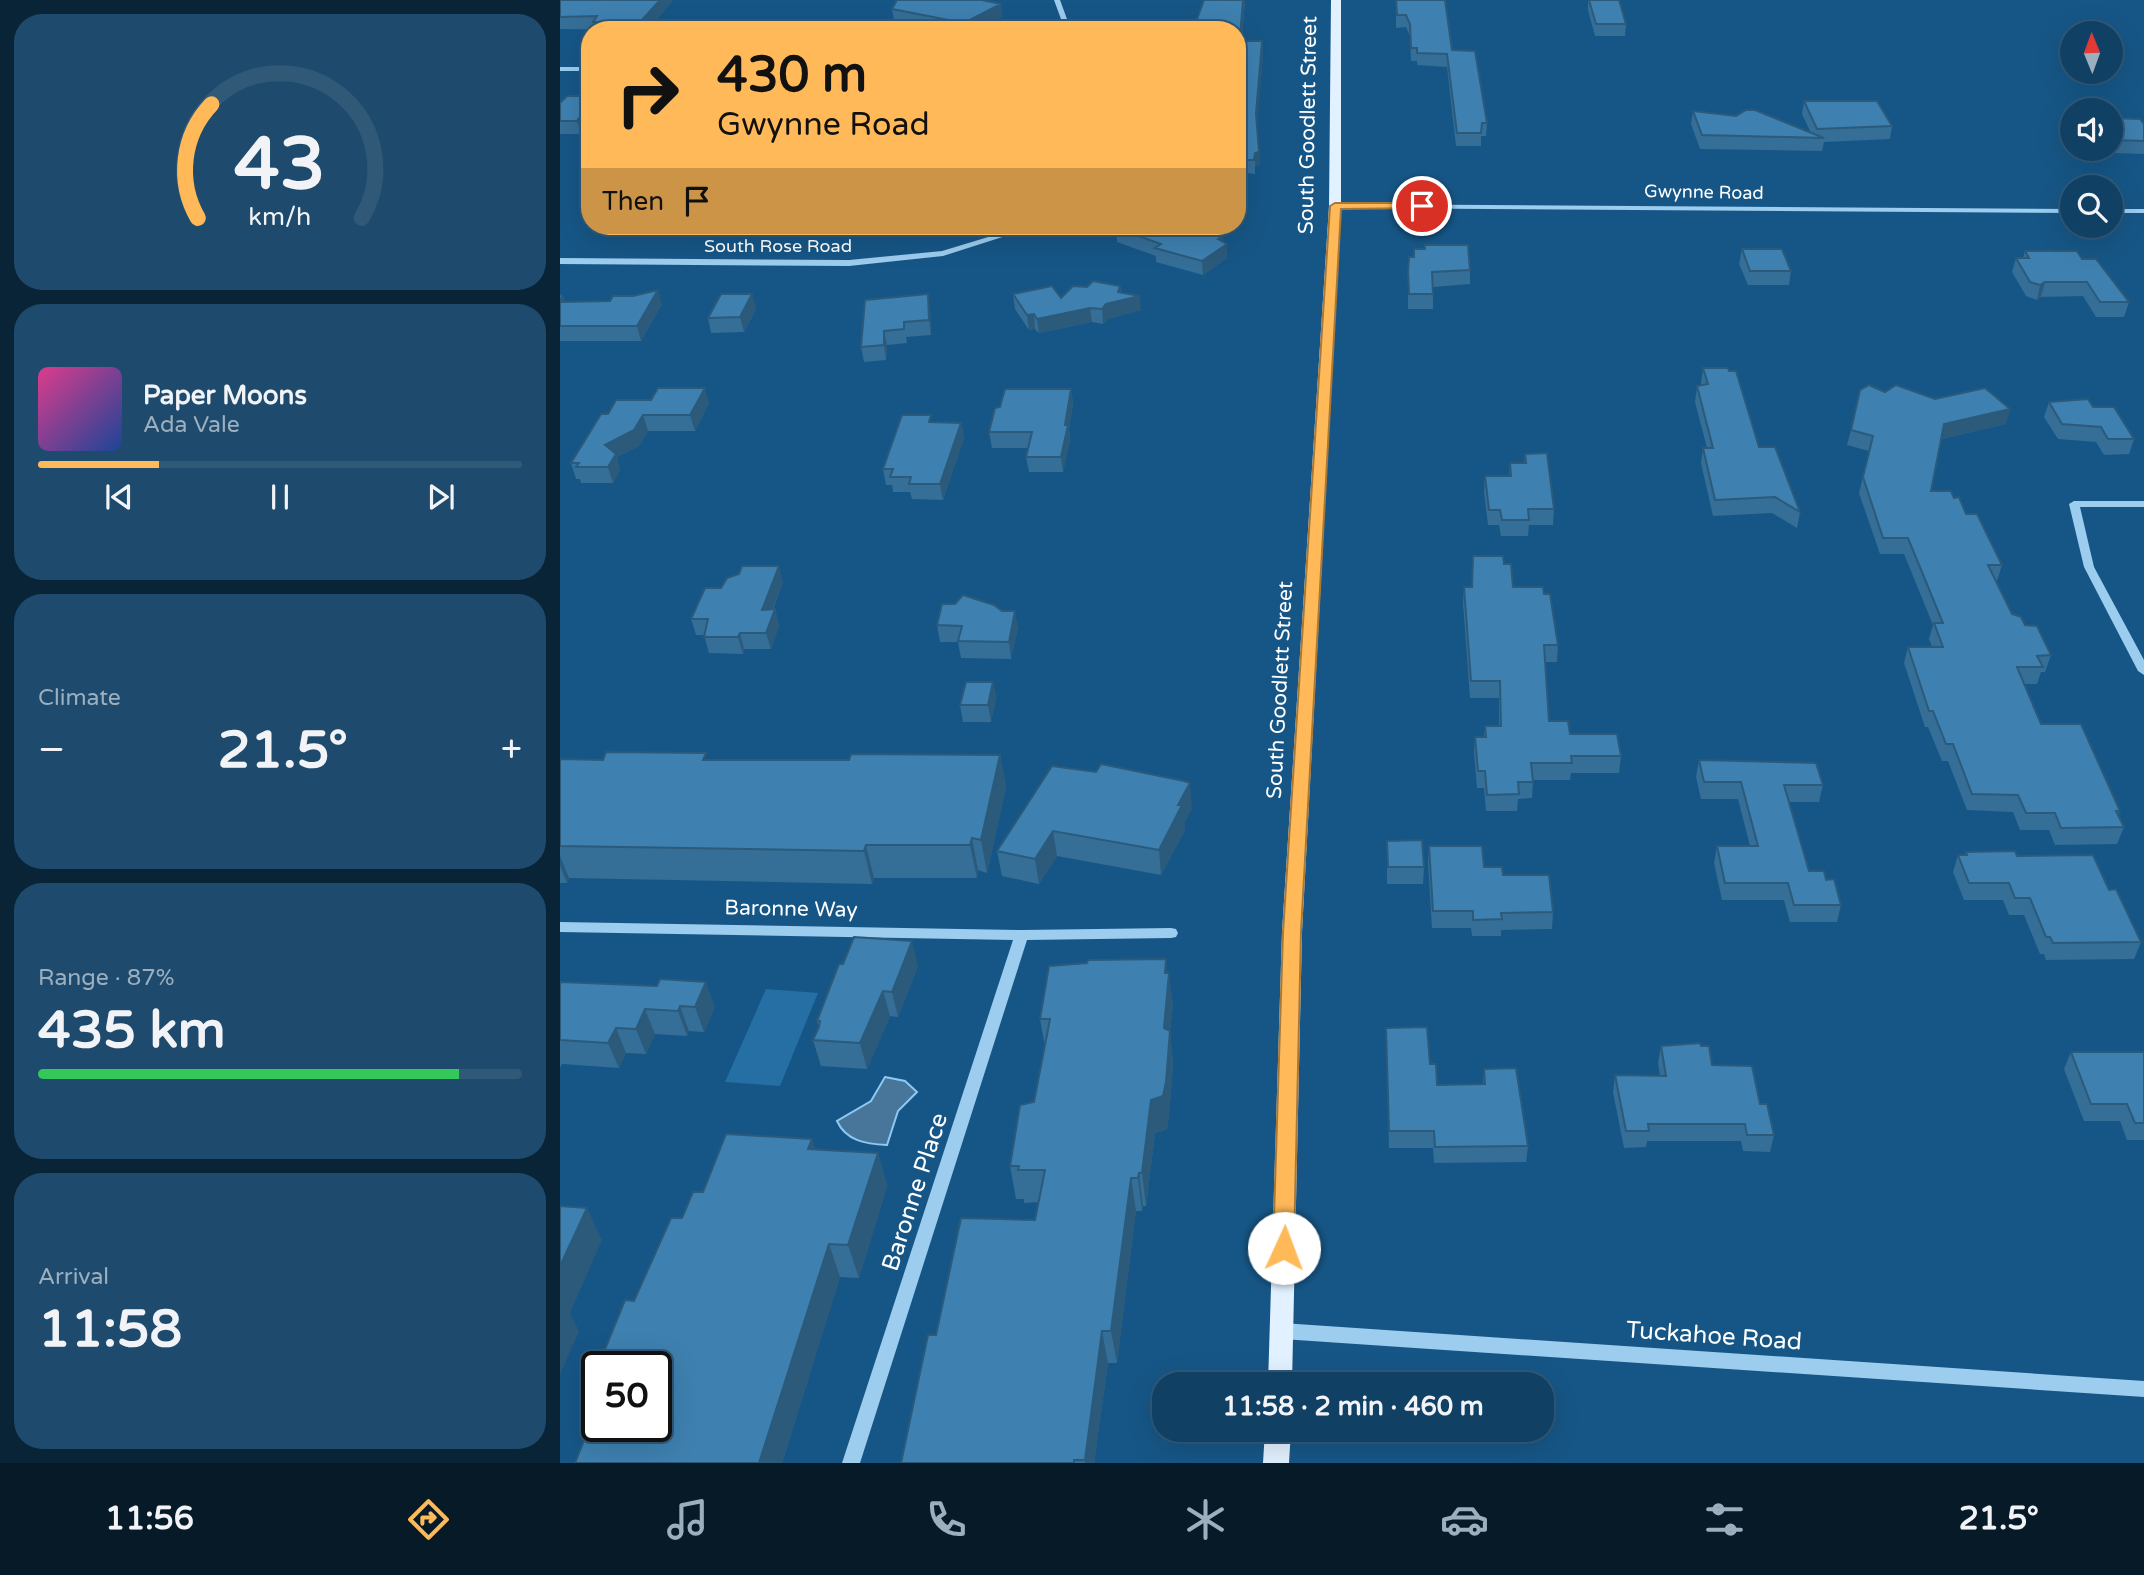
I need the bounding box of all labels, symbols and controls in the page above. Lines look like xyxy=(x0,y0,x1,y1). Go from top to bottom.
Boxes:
street label: South Goodlett Street xyxy=(1294,16,1322,234)
north arrow xyxy=(2060,21,2123,84)
map controls xyxy=(2060,21,2123,238)
text: 430 m xyxy=(717,46,867,105)
icon: right xyxy=(602,49,693,140)
button: sound xyxy=(2060,98,2123,161)
text: Gwynne Road xyxy=(717,106,930,144)
text: 43 xyxy=(234,121,326,209)
button: search xyxy=(2060,175,2123,238)
pin xyxy=(1392,176,1452,236)
street label: Gwynne Road xyxy=(1644,180,1764,204)
icon: arrive xyxy=(678,182,716,220)
text: Then xyxy=(602,186,664,217)
icon: arrive xyxy=(1403,187,1441,225)
text: km/h xyxy=(249,202,311,232)
street label: South Rose Road xyxy=(704,235,852,257)
text: Paper Moons xyxy=(143,380,307,411)
text: Ada Vale xyxy=(143,411,240,439)
icon: previous xyxy=(100,478,138,516)
icon: pause xyxy=(261,478,299,516)
icon: next xyxy=(422,478,460,516)
street label: South Goodlett Street xyxy=(1262,580,1298,800)
text: Climate xyxy=(38,684,121,712)
text: 21.5° xyxy=(218,719,348,782)
text: − xyxy=(38,727,65,773)
text: + xyxy=(501,727,522,773)
street label: Baronne Way xyxy=(724,895,858,923)
text: Range · 87% xyxy=(38,964,174,992)
text: 435 km xyxy=(38,999,226,1062)
street label: Baronne Place xyxy=(876,1109,954,1275)
position arrow xyxy=(1247,1211,1321,1285)
text: Arrival xyxy=(38,1263,109,1291)
text: 11:58 xyxy=(38,1298,182,1361)
street label: Tuckahoe Road xyxy=(1625,1315,1803,1357)
speed limit sign: 50 xyxy=(581,1351,672,1442)
text: 11:58 · 2 min · 460 m xyxy=(1222,1391,1484,1422)
icon: directions xyxy=(404,1495,453,1544)
icon: music xyxy=(663,1495,712,1544)
icon: phone xyxy=(922,1495,971,1544)
icon: climate xyxy=(1181,1495,1230,1544)
icon: car xyxy=(1440,1495,1489,1544)
icon: filters xyxy=(1700,1495,1749,1544)
text: 11:56 xyxy=(105,1500,194,1538)
text: 21.5° xyxy=(1959,1500,2039,1538)

